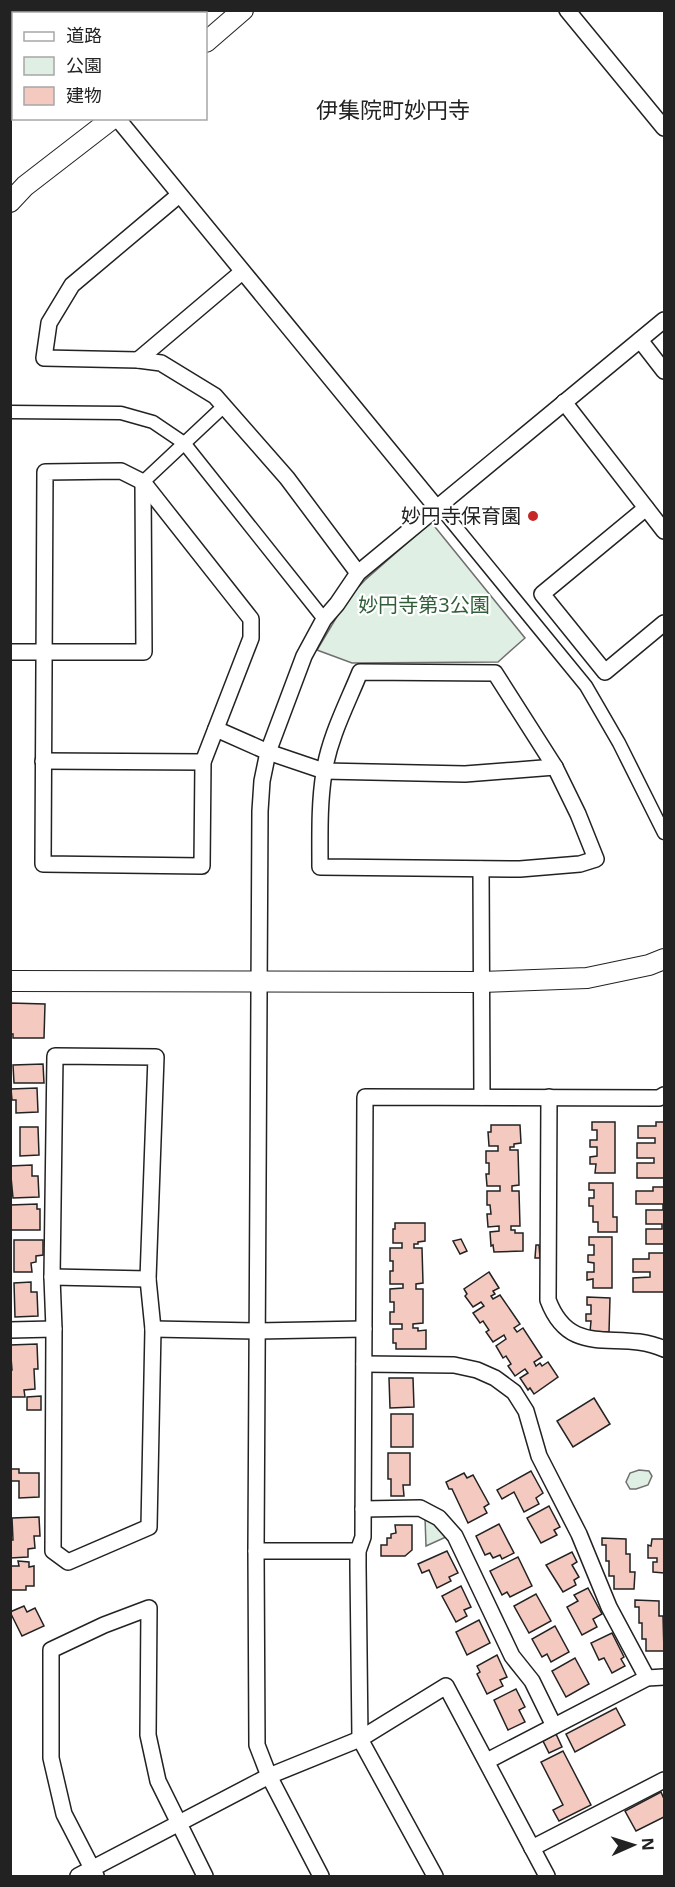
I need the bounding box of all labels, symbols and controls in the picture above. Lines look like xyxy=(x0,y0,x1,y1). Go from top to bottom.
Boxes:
legend xyxy=(12,12,207,120)
text: 道路 xyxy=(66,23,102,47)
text: 公園 xyxy=(66,53,102,77)
text: 建物 xyxy=(66,83,102,107)
district label: 伊集院町妙円寺 xyxy=(316,94,470,124)
place label: 妙円寺保育園 xyxy=(401,502,521,529)
marker: 妙円寺保育園 xyxy=(526,509,540,523)
park label: 妙円寺第3公園 xyxy=(358,591,490,618)
north arrow xyxy=(603,1815,663,1875)
text: N xyxy=(637,1837,659,1851)

